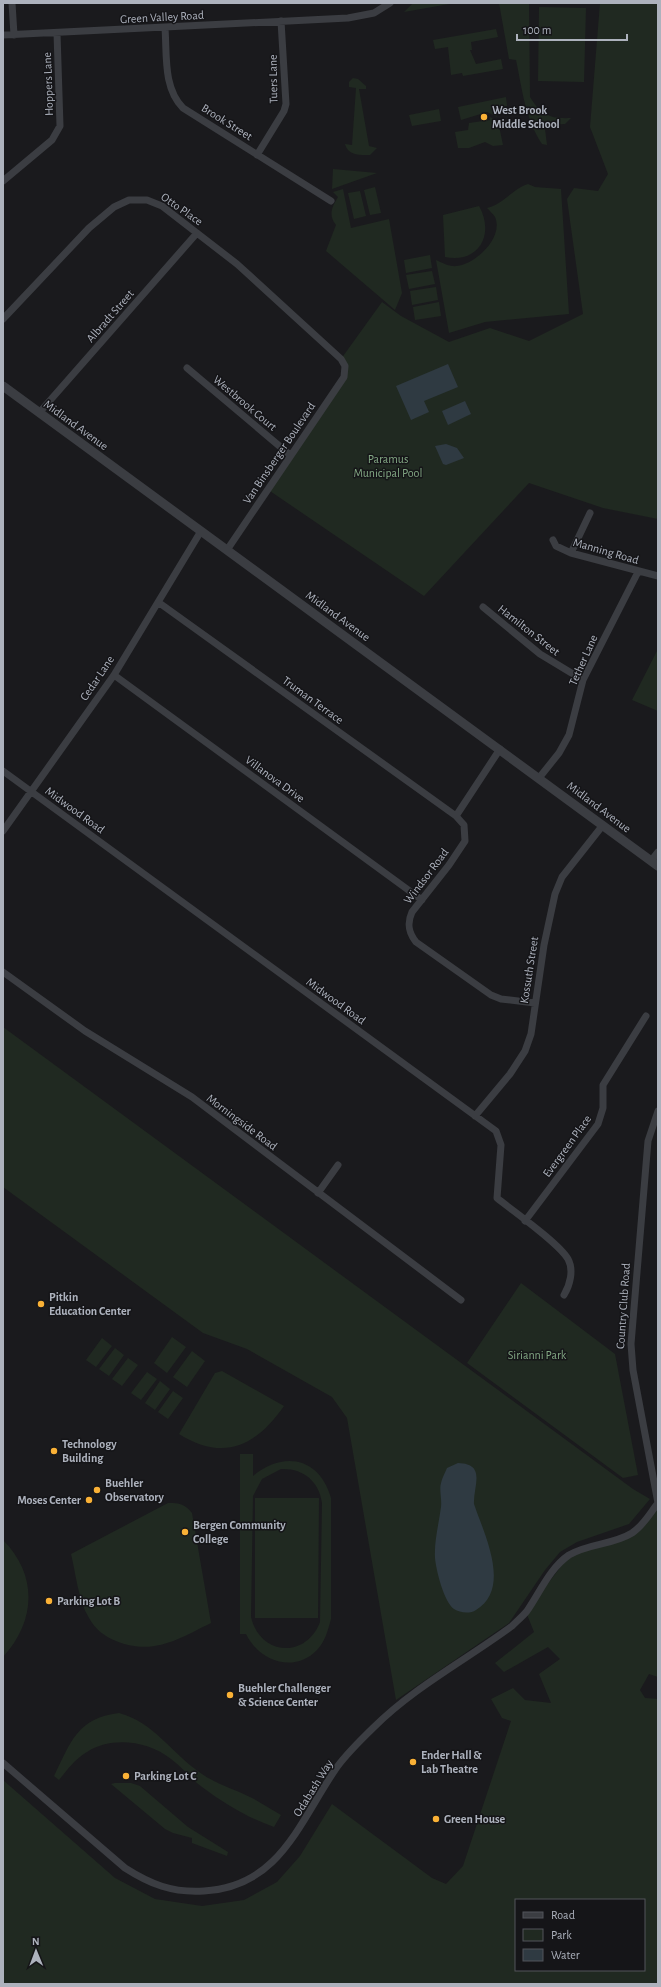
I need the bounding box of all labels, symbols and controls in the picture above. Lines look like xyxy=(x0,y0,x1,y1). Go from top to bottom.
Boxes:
street label: Green Valley Road xyxy=(120,9,204,26)
scale bar xyxy=(517,16,627,42)
text: 100 m xyxy=(523,24,551,36)
street label: Hoppers Lane xyxy=(41,52,55,116)
street label: Tuers Lane xyxy=(267,54,279,104)
street label: Brook Street xyxy=(199,102,255,142)
place label: West Brook Middle School xyxy=(492,104,560,130)
marker: West Brook Middle School xyxy=(479,112,489,122)
street label: Otto Place xyxy=(159,190,205,228)
street label: Albradt Street xyxy=(84,287,136,345)
street label: Westbrook Court xyxy=(211,373,279,433)
street label: Midland Avenue xyxy=(42,398,110,452)
street label: Van Binsberger Boulevard xyxy=(241,400,317,506)
park label: Paramus Municipal Pool xyxy=(354,453,422,479)
street label: Manning Road xyxy=(572,536,640,566)
street label: Midland Avenue xyxy=(304,589,372,643)
street label: Hamilton Street xyxy=(496,602,562,658)
street label: Tether Lane xyxy=(566,633,600,687)
street label: Cedar Lane xyxy=(78,653,116,703)
street label: Truman Terrace xyxy=(280,674,346,726)
street label: Villanova Drive xyxy=(243,753,307,805)
street label: Midland Avenue xyxy=(565,779,633,835)
street label: Midwood Road xyxy=(43,784,107,836)
street label: Windsor Road xyxy=(401,846,451,906)
street label: Kossuth Street xyxy=(518,936,540,1004)
street label: Midwood Road xyxy=(304,975,368,1027)
street label: Morningside Road xyxy=(204,1092,280,1152)
street label: Evergreen Place xyxy=(541,1113,593,1179)
street label: Country Club Road xyxy=(614,1262,633,1350)
place label: Pitkin Education Center xyxy=(49,1291,132,1317)
marker: Pitkin Education Center xyxy=(36,1299,46,1309)
park label: Sirianni Park xyxy=(508,1349,567,1361)
place label: Technology Building xyxy=(62,1438,117,1464)
marker: Technology Building xyxy=(49,1446,59,1456)
place label: Buehler Observatory xyxy=(105,1477,165,1504)
marker: Buehler Observatory xyxy=(92,1485,102,1495)
place label: Moses Center xyxy=(17,1494,82,1506)
marker: Moses Center xyxy=(84,1495,94,1505)
place label: Bergen Community College xyxy=(193,1519,286,1545)
marker: Bergen Community College xyxy=(180,1527,190,1537)
place label: Parking Lot B xyxy=(57,1595,120,1607)
marker: Parking Lot B xyxy=(44,1596,54,1606)
place label: Buehler Challenger & Science Center xyxy=(238,1682,331,1708)
marker: Buehler Challenger & Science Center xyxy=(225,1690,235,1700)
place label: Ender Hall & Lab Theatre xyxy=(421,1749,482,1775)
marker: Ender Hall & Lab Theatre xyxy=(408,1757,418,1767)
street label: Odabash Way xyxy=(291,1758,336,1819)
place label: Parking Lot C xyxy=(134,1770,197,1782)
marker: Parking Lot C xyxy=(121,1771,131,1781)
place label: Green House xyxy=(444,1813,506,1825)
marker: Green House xyxy=(431,1814,441,1824)
legend xyxy=(515,1899,645,1971)
text: Road xyxy=(551,1909,575,1921)
text: Park xyxy=(551,1929,572,1941)
north arrow xyxy=(16,1931,56,1971)
text: N xyxy=(32,1936,40,1947)
text: Water xyxy=(551,1949,580,1961)

